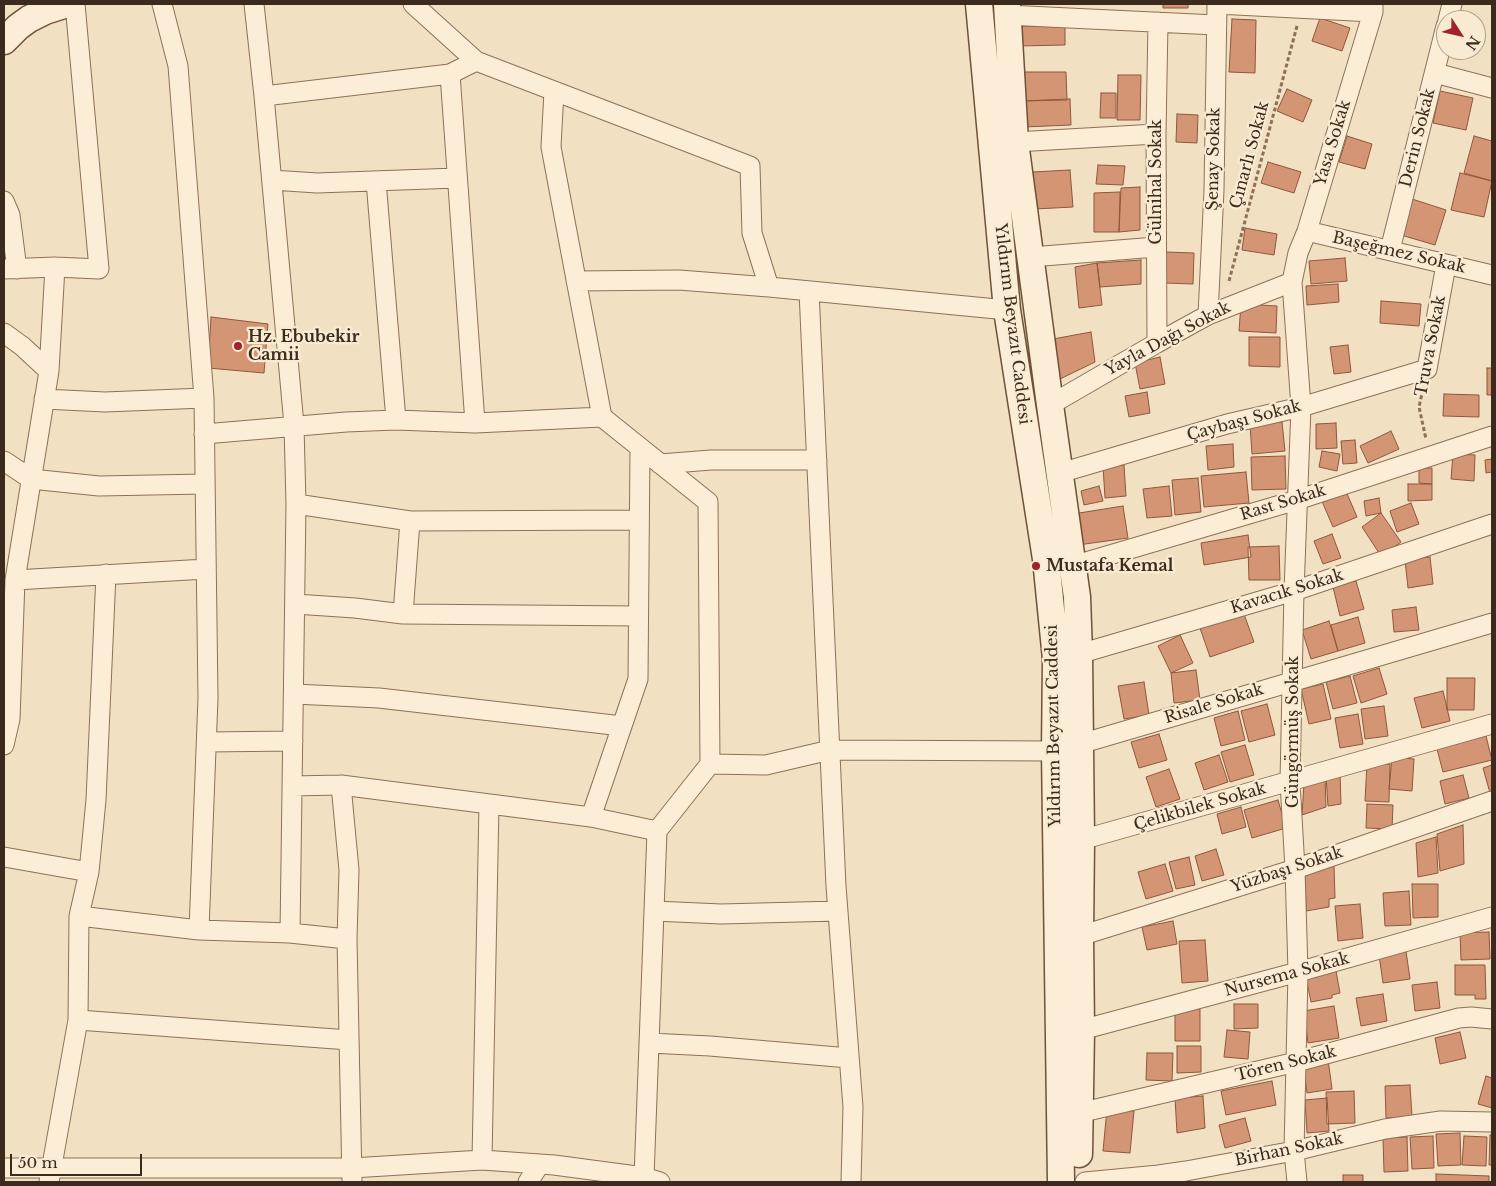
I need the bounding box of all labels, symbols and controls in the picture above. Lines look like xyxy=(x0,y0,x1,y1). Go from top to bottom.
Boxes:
north arrow xyxy=(1436,10,1486,60)
text: N xyxy=(1461,32,1484,54)
street label: Derin Sokak xyxy=(1396,86,1440,190)
street label: Yasa Sokak xyxy=(1311,98,1355,188)
street label: Çınarlı Sokak xyxy=(1226,99,1274,211)
street label: Şenay Sokak xyxy=(1204,107,1224,211)
street label: Gülnihal Sokak xyxy=(1146,119,1166,245)
street label: Yıldırım Beyazıt Caddesi xyxy=(990,222,1034,426)
street label: Başeğmez Sokak xyxy=(1330,228,1468,278)
street label: Truva Sokak xyxy=(1412,294,1450,398)
street label: Yayla Dağı Sokak xyxy=(1102,298,1234,380)
place label: Hz. Ebubekir Camii xyxy=(248,327,359,365)
marker: Hz. Ebubekir Camii xyxy=(232,340,244,352)
street label: Çaybaşı Sokak xyxy=(1185,397,1303,445)
street label: Rast Sokak xyxy=(1238,481,1328,525)
place label: Mustafa Kemal xyxy=(1046,556,1173,576)
marker: Mustafa Kemal xyxy=(1030,560,1042,572)
street label: Kavacık Sokak xyxy=(1228,566,1346,618)
street label: Yıldırım Beyazıt Caddesi xyxy=(1043,624,1065,828)
street label: Güngörmüş Sokak xyxy=(1283,656,1303,808)
street label: Risale Sokak xyxy=(1162,680,1266,728)
street label: Çelikbilek Sokak xyxy=(1132,779,1268,835)
street label: Yüzbaşı Sokak xyxy=(1229,843,1345,897)
street label: Nursema Sokak xyxy=(1222,949,1352,1001)
street label: Tören Sokak xyxy=(1234,1042,1338,1086)
street label: Birhan Sokak xyxy=(1233,1129,1345,1171)
scale bar xyxy=(12,1144,145,1176)
text: 50 m xyxy=(18,1153,58,1172)

